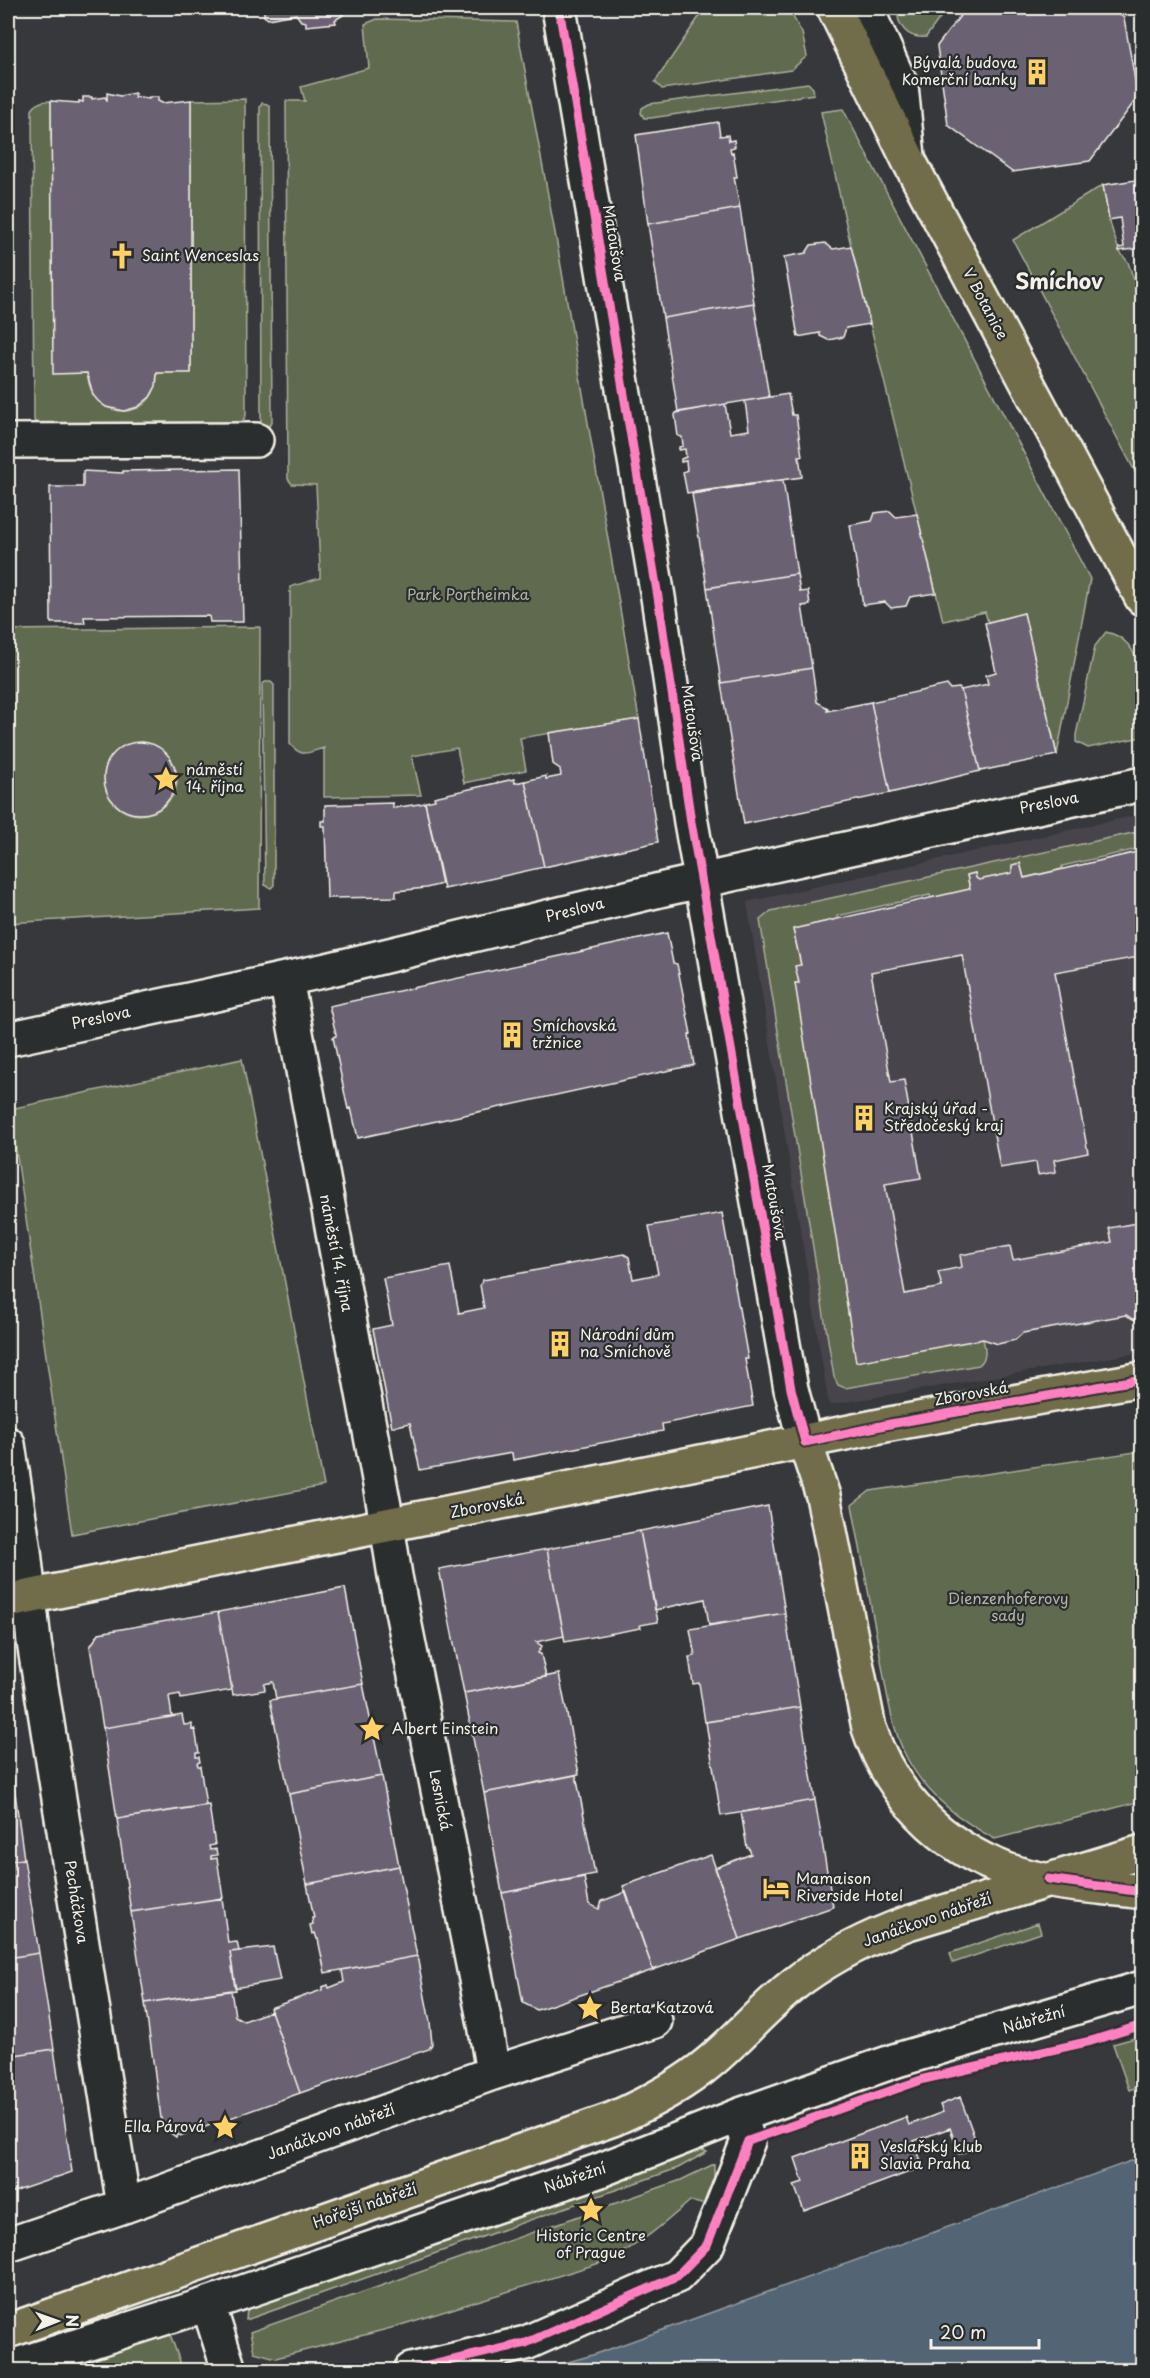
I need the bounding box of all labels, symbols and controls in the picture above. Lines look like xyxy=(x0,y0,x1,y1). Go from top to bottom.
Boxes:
place label: Bývalá budova Komerční banky xyxy=(901,50,1017,90)
building icon: Bývalá budova Komerční banky xyxy=(1022,57,1052,87)
street label: Matoušova xyxy=(598,203,633,283)
church icon: Saint Wenceslas xyxy=(107,241,137,271)
place label: Saint Wenceslas xyxy=(142,243,259,266)
street label: V Botanice xyxy=(958,263,1015,343)
district label: Smíchov xyxy=(1015,264,1103,296)
park label: Park Portheimka xyxy=(407,582,530,605)
street label: Matoušova xyxy=(677,683,710,763)
place label: náměstí 14. října xyxy=(186,757,244,797)
place icon: náměstí 14. října xyxy=(151,764,181,794)
street label: Preslova xyxy=(1017,784,1081,818)
street label: Preslova xyxy=(543,890,607,927)
street label: Preslova xyxy=(69,999,133,1034)
place label: Smíchovská tržnice xyxy=(532,1013,617,1053)
building icon: Smíchovská tržnice xyxy=(497,1020,527,1050)
place label: Krajský úřad - Středočeský kraj xyxy=(884,1096,1003,1136)
building icon: Krajský úřad - Středočeský kraj xyxy=(849,1103,879,1133)
street label: Matoušova xyxy=(757,1162,794,1243)
street label: náměstí 14. října xyxy=(315,1192,360,1313)
place label: Národní dům na Smíchově xyxy=(580,1322,675,1362)
building icon: Národní dům na Smíchově xyxy=(545,1329,575,1359)
street label: Zborovská xyxy=(932,1375,1010,1410)
street label: Zborovská xyxy=(448,1486,526,1523)
park label: Dienzenhoferovy sady xyxy=(948,1586,1068,1626)
place icon: Albert Einstein xyxy=(357,1714,387,1744)
place label: Albert Einstein xyxy=(392,1716,498,1739)
street label: Lesnická xyxy=(424,1767,459,1833)
street label: Pecháčkova xyxy=(60,1859,96,1946)
place label: Mamaison Riverside Hotel xyxy=(796,1866,903,1906)
hotel icon: Mamaison Riverside Hotel xyxy=(761,1873,791,1903)
street label: Janáčkovo nábřeží xyxy=(859,1886,995,1951)
place icon: Berta Katzová xyxy=(575,1993,605,2023)
place label: Berta Katzová xyxy=(610,1995,714,2018)
street label: Nábřežní xyxy=(1000,1998,1068,2038)
street label: Janáčkovo nábřeží xyxy=(263,2096,399,2164)
place icon: Ella Párová xyxy=(210,2112,240,2142)
place label: Ella Párová xyxy=(124,2114,206,2137)
place label: Veslařský klub Slavia Praha xyxy=(880,2134,983,2174)
building icon: Veslařský klub Slavia Praha xyxy=(845,2141,875,2171)
street label: Nábřežní xyxy=(540,2155,609,2198)
street label: Hořejší nábřeží xyxy=(309,2176,420,2233)
place icon: Historic Centre of Prague xyxy=(576,2195,606,2225)
place label: Historic Centre of Prague xyxy=(536,2223,646,2263)
north arrow xyxy=(27,2291,87,2351)
scale bar xyxy=(931,2312,1039,2350)
text: N xyxy=(61,2314,85,2327)
text: 20 m xyxy=(940,2318,986,2345)

